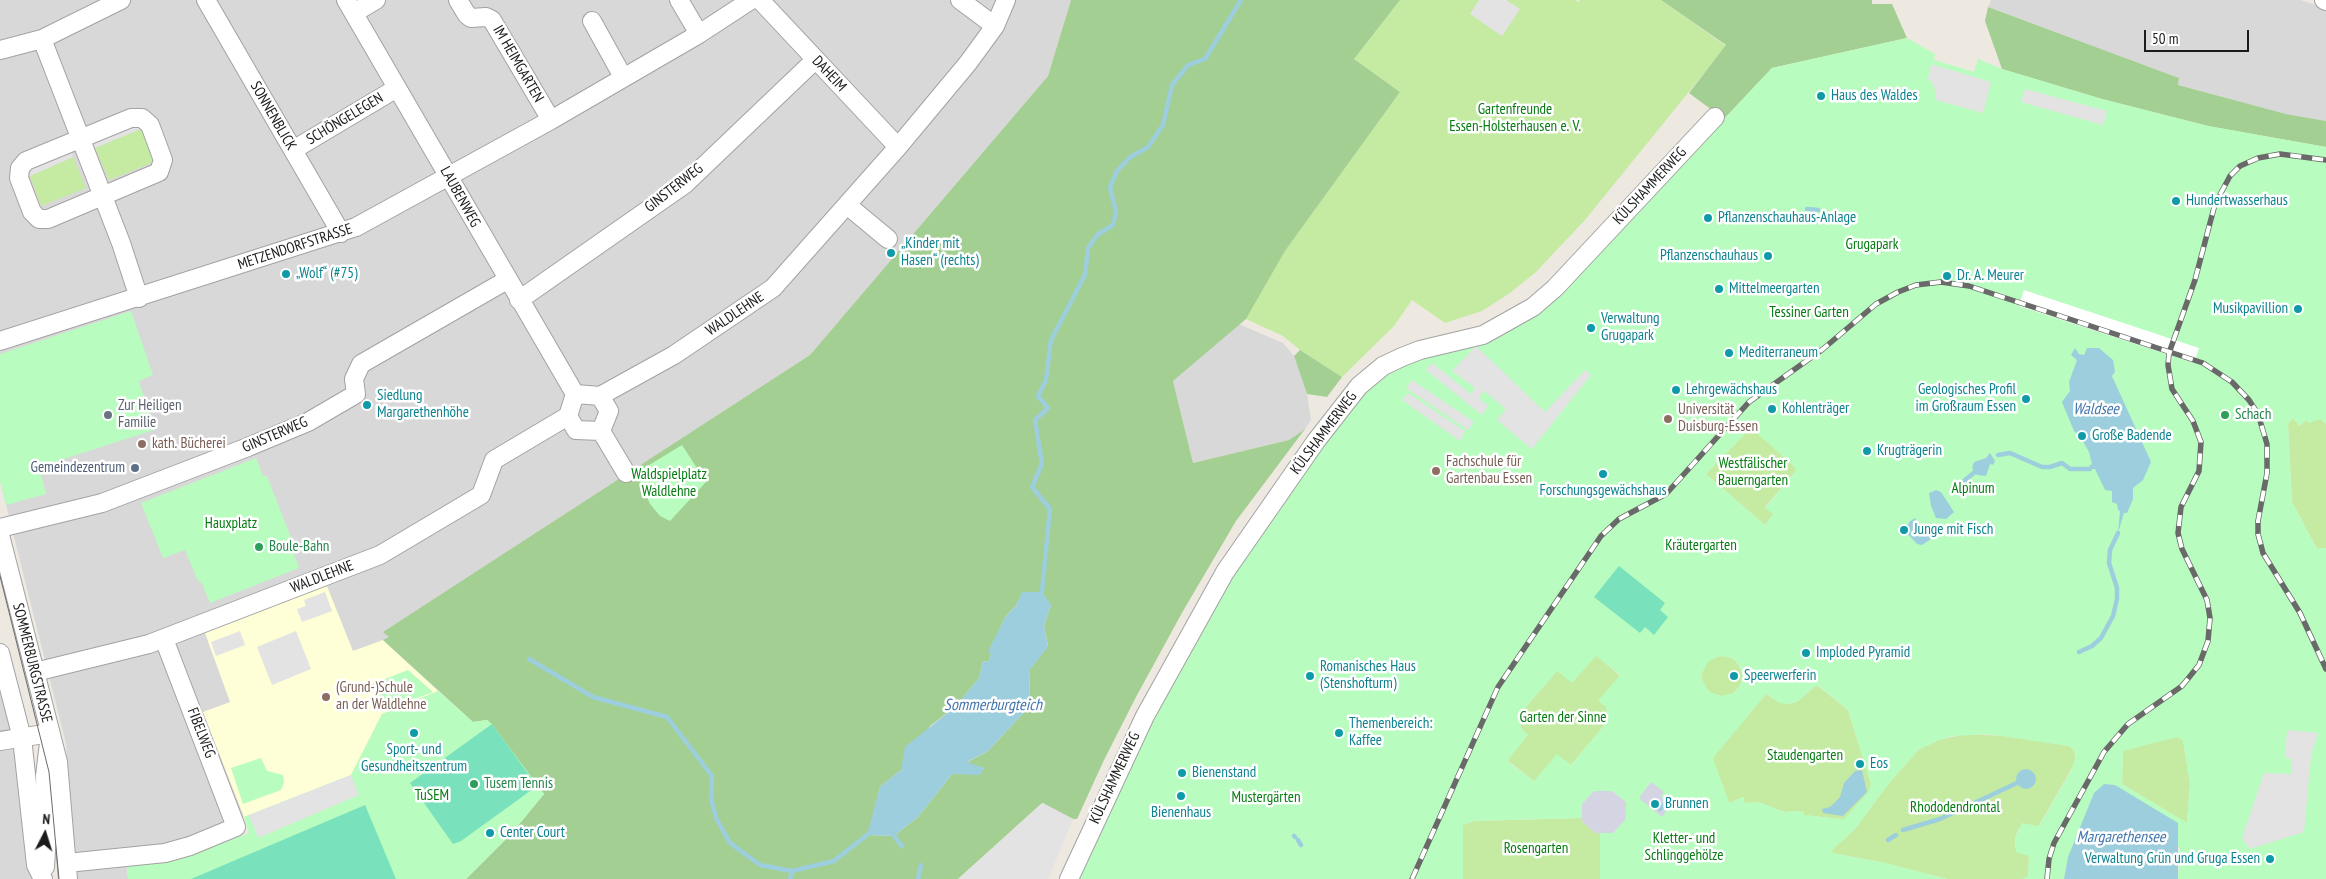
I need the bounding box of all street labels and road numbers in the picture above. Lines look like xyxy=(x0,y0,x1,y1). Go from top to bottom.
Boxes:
street label: IM HEIMGARTEN xyxy=(489,22,547,106)
street label: DAHEIM xyxy=(808,52,850,96)
street label: SONNENBLICK xyxy=(246,78,300,154)
street label: SCHÖNGELEGEN xyxy=(304,89,386,149)
street label: KÜLSHAMMERWEG xyxy=(1610,144,1690,228)
street label: GINSTERWEG xyxy=(641,160,707,216)
street label: LAUBENWEG xyxy=(436,163,484,231)
street label: METZENDORFSTRASSE xyxy=(236,220,354,274)
street label: WALDLEHNE xyxy=(703,288,767,340)
street label: KÜLSHAMMERWEG xyxy=(1287,388,1361,478)
street label: GINSTERWEG xyxy=(240,413,310,457)
street label: WALDLEHNE xyxy=(288,557,356,597)
street label: SOMMERBURGSTRASSE xyxy=(8,601,56,725)
street label: FIBELWEG xyxy=(183,705,219,761)
street label: KÜLSHAMMERWEG xyxy=(1086,729,1144,827)

